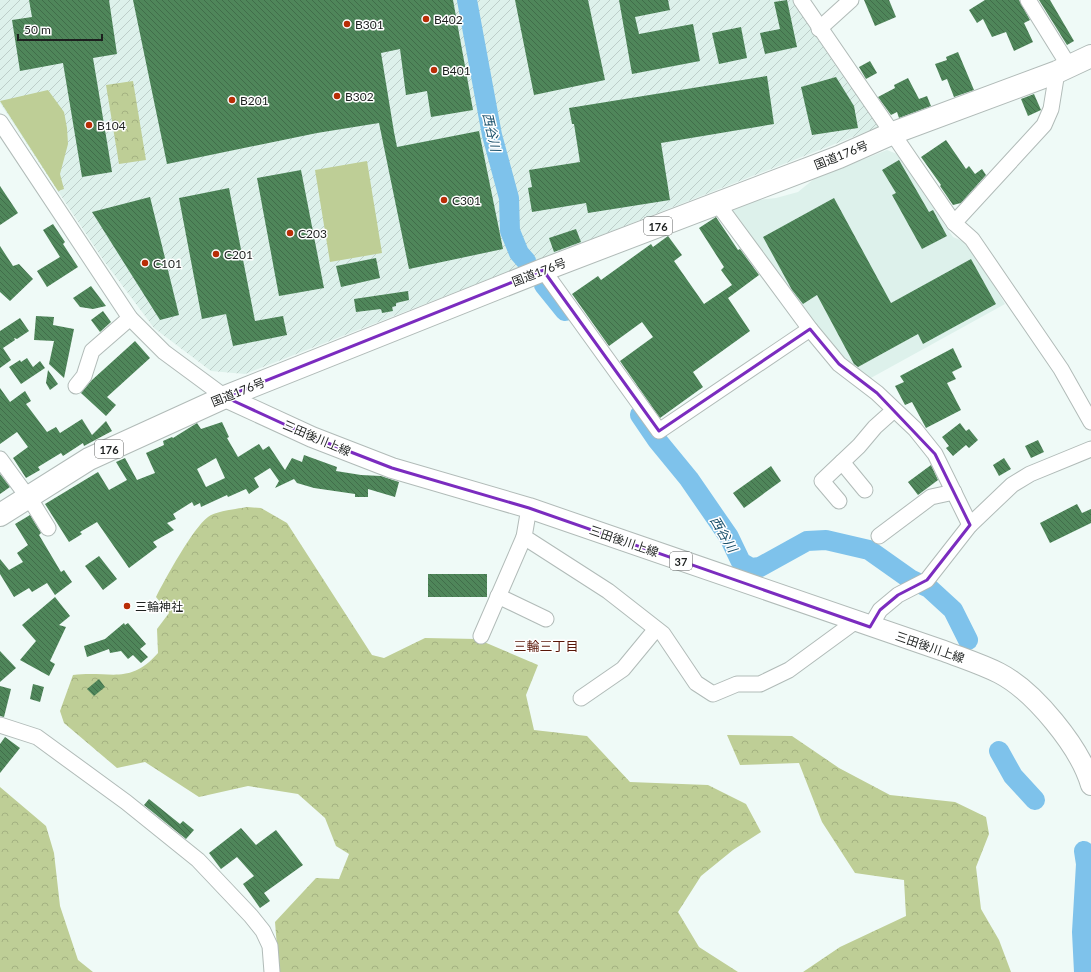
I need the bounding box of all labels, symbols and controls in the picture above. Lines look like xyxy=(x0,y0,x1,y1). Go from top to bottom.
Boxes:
place label: B402 xyxy=(434,12,463,27)
marker: B402 xyxy=(421,14,431,24)
scale bar xyxy=(18,16,102,42)
place label: B301 xyxy=(355,17,384,32)
marker: B301 xyxy=(342,19,352,29)
text: 50 m xyxy=(24,22,51,37)
place label: B401 xyxy=(442,63,471,78)
marker: B401 xyxy=(429,65,439,75)
place label: B302 xyxy=(345,89,374,104)
marker: B302 xyxy=(332,91,342,101)
place label: B201 xyxy=(240,93,269,108)
marker: B201 xyxy=(227,95,237,105)
water label: 西谷川 xyxy=(480,111,505,155)
place label: B104 xyxy=(97,118,126,133)
marker: B104 xyxy=(84,120,94,130)
street label: 国道176号 xyxy=(812,137,870,173)
place label: C301 xyxy=(452,193,481,208)
marker: C301 xyxy=(439,195,449,205)
road number: 176 xyxy=(644,217,672,235)
place label: C203 xyxy=(298,226,327,241)
marker: C203 xyxy=(285,228,295,238)
place label: C201 xyxy=(224,247,253,262)
marker: C201 xyxy=(211,249,221,259)
street label: 国道176号 xyxy=(510,255,568,289)
place label: C101 xyxy=(153,256,182,271)
marker: C101 xyxy=(140,258,150,268)
street label: 国道176号 xyxy=(209,374,267,410)
street label: 三田後川上線 xyxy=(281,417,353,459)
road number: 176 xyxy=(95,440,123,458)
water label: 西谷川 xyxy=(707,513,742,557)
street label: 三田後川上線 xyxy=(588,522,660,560)
road number: 37 xyxy=(670,552,692,570)
place label: 三輪神社 xyxy=(135,599,183,614)
marker: 三輪神社 xyxy=(122,601,132,611)
street label: 三田後川上線 xyxy=(894,628,966,666)
district label: 三輪三丁目 xyxy=(513,638,579,654)

